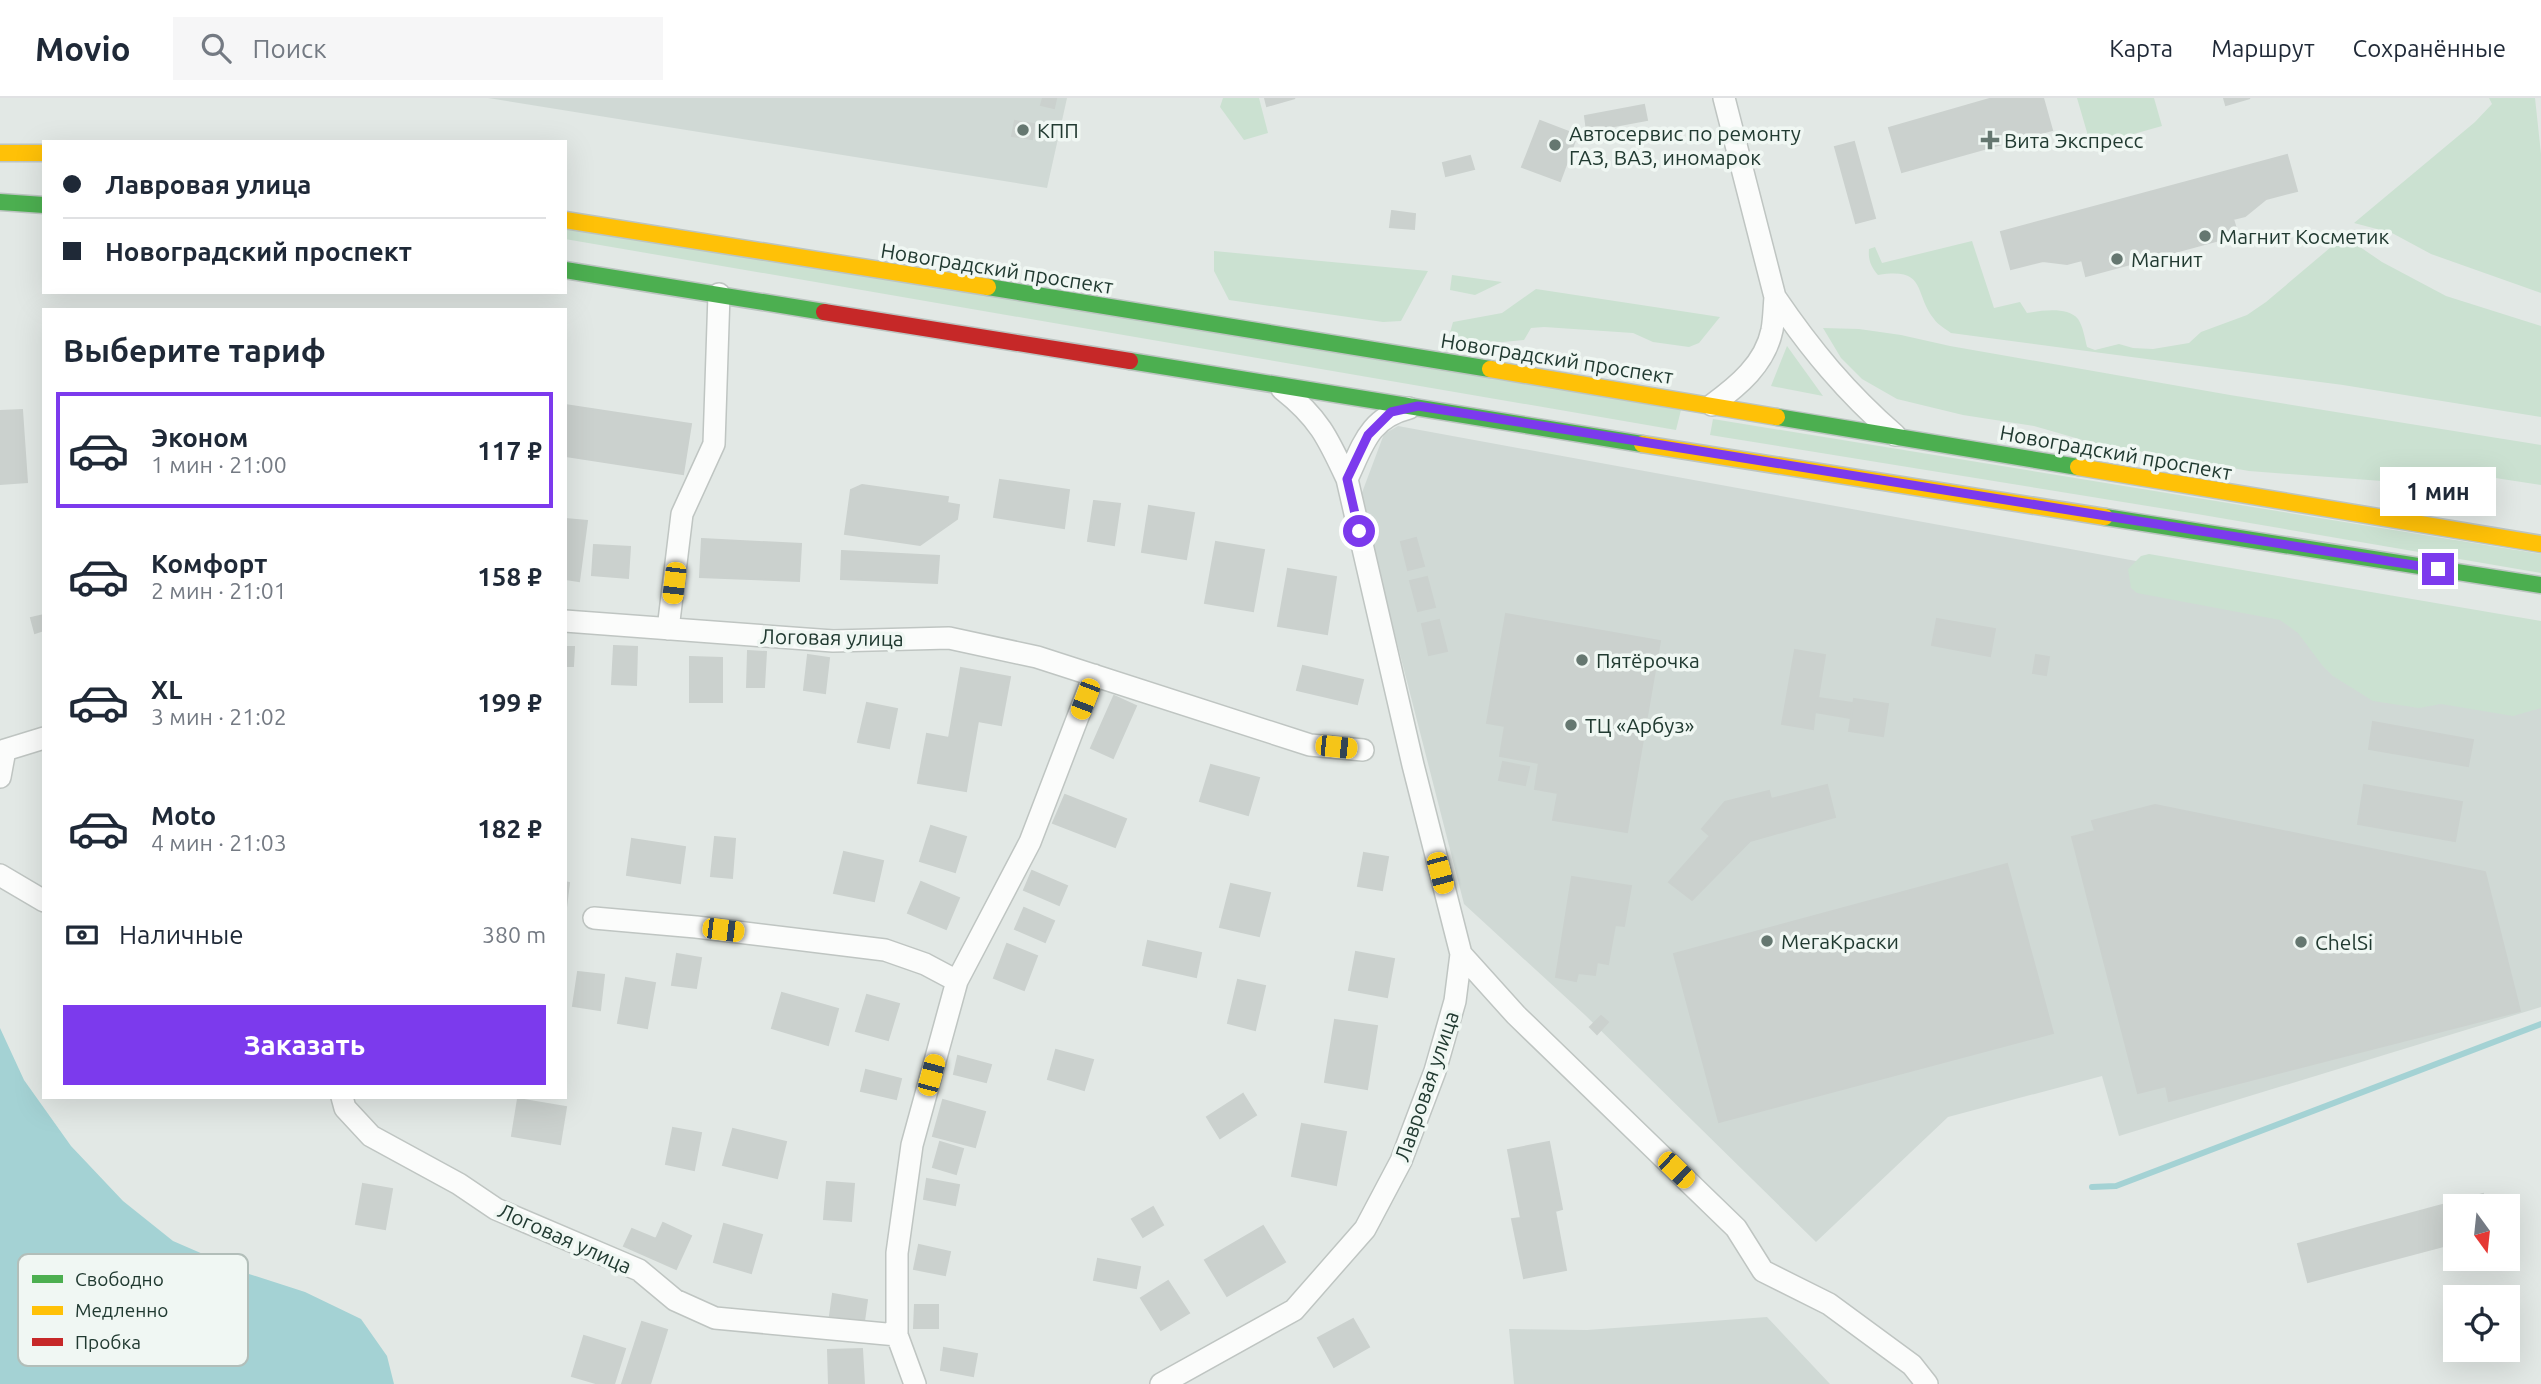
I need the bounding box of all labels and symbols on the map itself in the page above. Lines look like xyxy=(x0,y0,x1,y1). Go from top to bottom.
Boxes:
place label: КПП xyxy=(1037,118,1079,142)
place label: Автосервис по ремонту ГАЗ, ВАЗ, иномарок xyxy=(1569,121,1801,169)
marker: КПП xyxy=(1015,122,1031,138)
place label: Вита Экспресс xyxy=(2004,128,2144,152)
marker: Вита Экспресс xyxy=(1982,132,1998,148)
marker: Автосервис по ремонту ГАЗ, ВАЗ, иномарок xyxy=(1547,137,1563,153)
place label: Магнит Косметик xyxy=(2219,224,2390,248)
marker: Магнит Косметик xyxy=(2197,228,2213,244)
street label: Новоградский проспект xyxy=(879,238,1116,298)
place label: Магнит xyxy=(2131,247,2203,271)
marker: Магнит xyxy=(2109,251,2125,267)
street label: Новоградский проспект xyxy=(1439,328,1676,388)
street label: Новоградский проспект xyxy=(1998,420,2235,484)
callout: 1 мин xyxy=(2380,468,2496,517)
route start xyxy=(1343,515,1375,547)
route end xyxy=(2422,553,2454,585)
car xyxy=(662,561,687,605)
street label: Логовая улица xyxy=(760,624,904,650)
place label: Пятёрочка xyxy=(1596,648,1700,672)
marker: Пятёрочка xyxy=(1574,652,1590,668)
car xyxy=(1068,676,1103,722)
place label: ТЦ «Арбуз» xyxy=(1585,713,1695,737)
marker: ТЦ «Арбуз» xyxy=(1563,717,1579,733)
car xyxy=(1315,734,1358,760)
car xyxy=(1425,850,1456,896)
car xyxy=(701,917,746,943)
place label: МегаКраски xyxy=(1781,929,1899,953)
place label: ChelSi xyxy=(2315,930,2373,954)
marker: МегаКраски xyxy=(1759,933,1775,949)
marker: ChelSi xyxy=(2293,934,2309,950)
street label: Лавровая улица xyxy=(1389,1008,1463,1164)
car xyxy=(916,1052,947,1098)
car xyxy=(1654,1148,1699,1192)
north arrow xyxy=(2443,1194,2520,1270)
street label: Логовая улица xyxy=(495,1198,635,1278)
legend xyxy=(18,1254,248,1366)
text: Свободно xyxy=(75,1268,164,1290)
text: Медленно xyxy=(75,1299,168,1321)
text: Пробка xyxy=(75,1331,141,1353)

